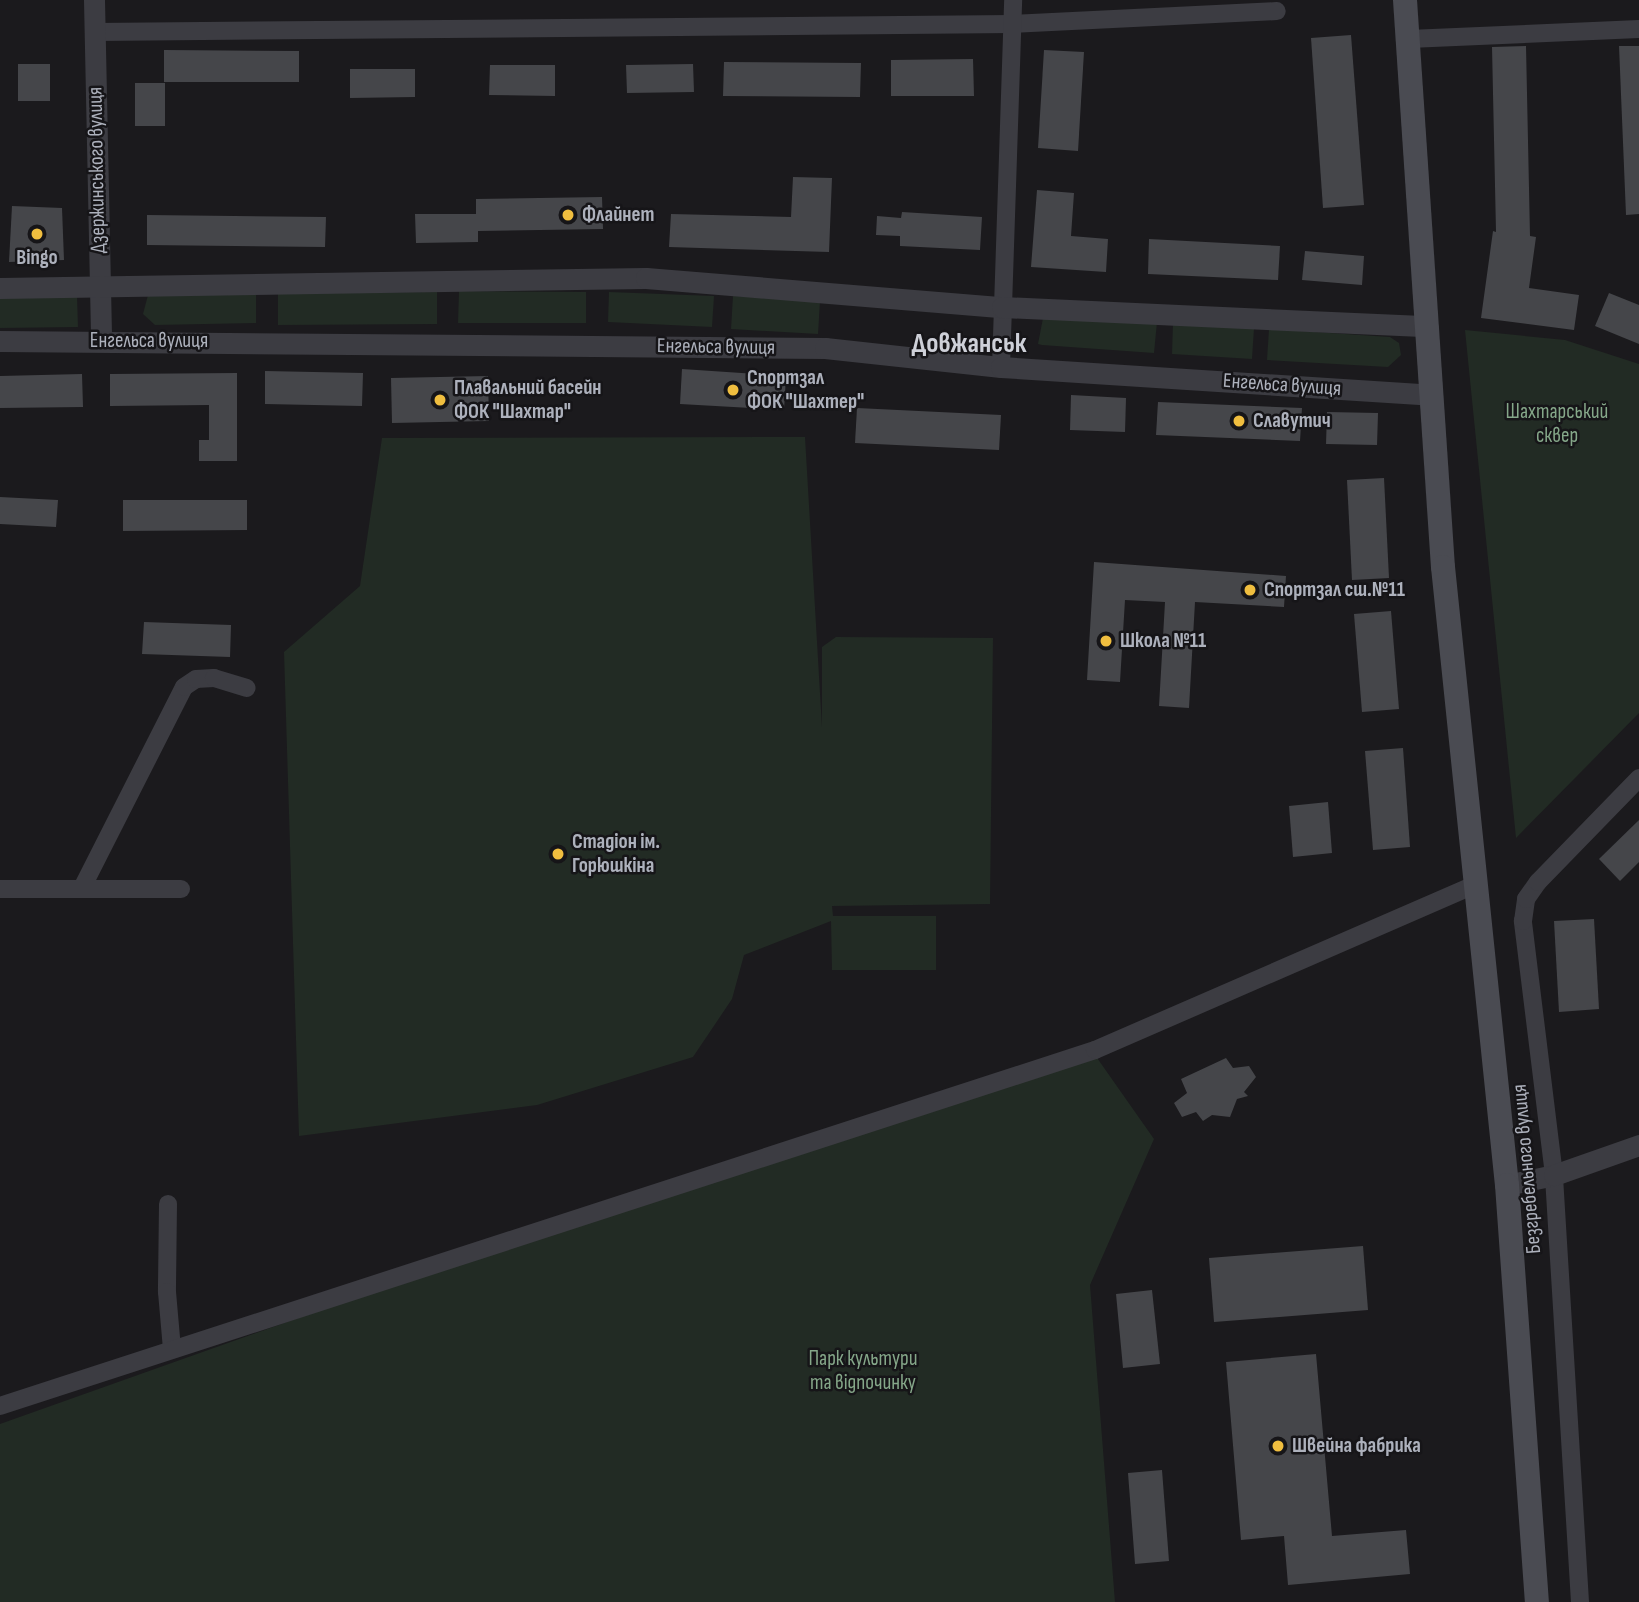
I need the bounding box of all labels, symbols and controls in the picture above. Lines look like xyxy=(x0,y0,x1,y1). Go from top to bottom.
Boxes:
street label: Дзержинського вулиця xyxy=(83,87,111,253)
place label: Флайнет xyxy=(582,202,654,228)
marker: Флайнет xyxy=(560,207,576,223)
marker: Bingo xyxy=(29,226,45,242)
place label: Bingo xyxy=(16,245,58,271)
district label: Довжанськ xyxy=(911,327,1027,361)
street label: Енгельса вулиця xyxy=(90,328,208,354)
street label: Енгельса вулиця xyxy=(657,333,775,361)
place label: Спортзал ФОК "Шахтер" xyxy=(747,365,864,415)
street label: Енгельса вулиця xyxy=(1222,368,1342,402)
place label: Плавальний басейн ФОК "Шахтар" xyxy=(454,375,602,425)
marker: Спортзал ФОК "Шахтер" xyxy=(725,382,741,398)
marker: Плавальний басейн ФОК "Шахтар" xyxy=(432,392,448,408)
park label: Шахтарський сквер xyxy=(1506,399,1608,449)
place label: Славутич xyxy=(1253,408,1331,434)
marker: Славутич xyxy=(1231,413,1247,429)
place label: Спортзал сш.№11 xyxy=(1264,577,1405,603)
marker: Спортзал сш.№11 xyxy=(1242,582,1258,598)
place label: Школа №11 xyxy=(1120,628,1206,654)
marker: Школа №11 xyxy=(1098,633,1114,649)
place label: Стадіон ім. Горюшкіна xyxy=(572,829,660,879)
marker: Стадіон ім. Горюшкіна xyxy=(550,846,566,862)
street label: Безгребельного вулиця xyxy=(1507,1083,1547,1255)
park label: Парк культури та відпочинку xyxy=(808,1346,918,1396)
place label: Швейна фабрика xyxy=(1292,1433,1421,1459)
marker: Швейна фабрика xyxy=(1270,1438,1286,1454)

